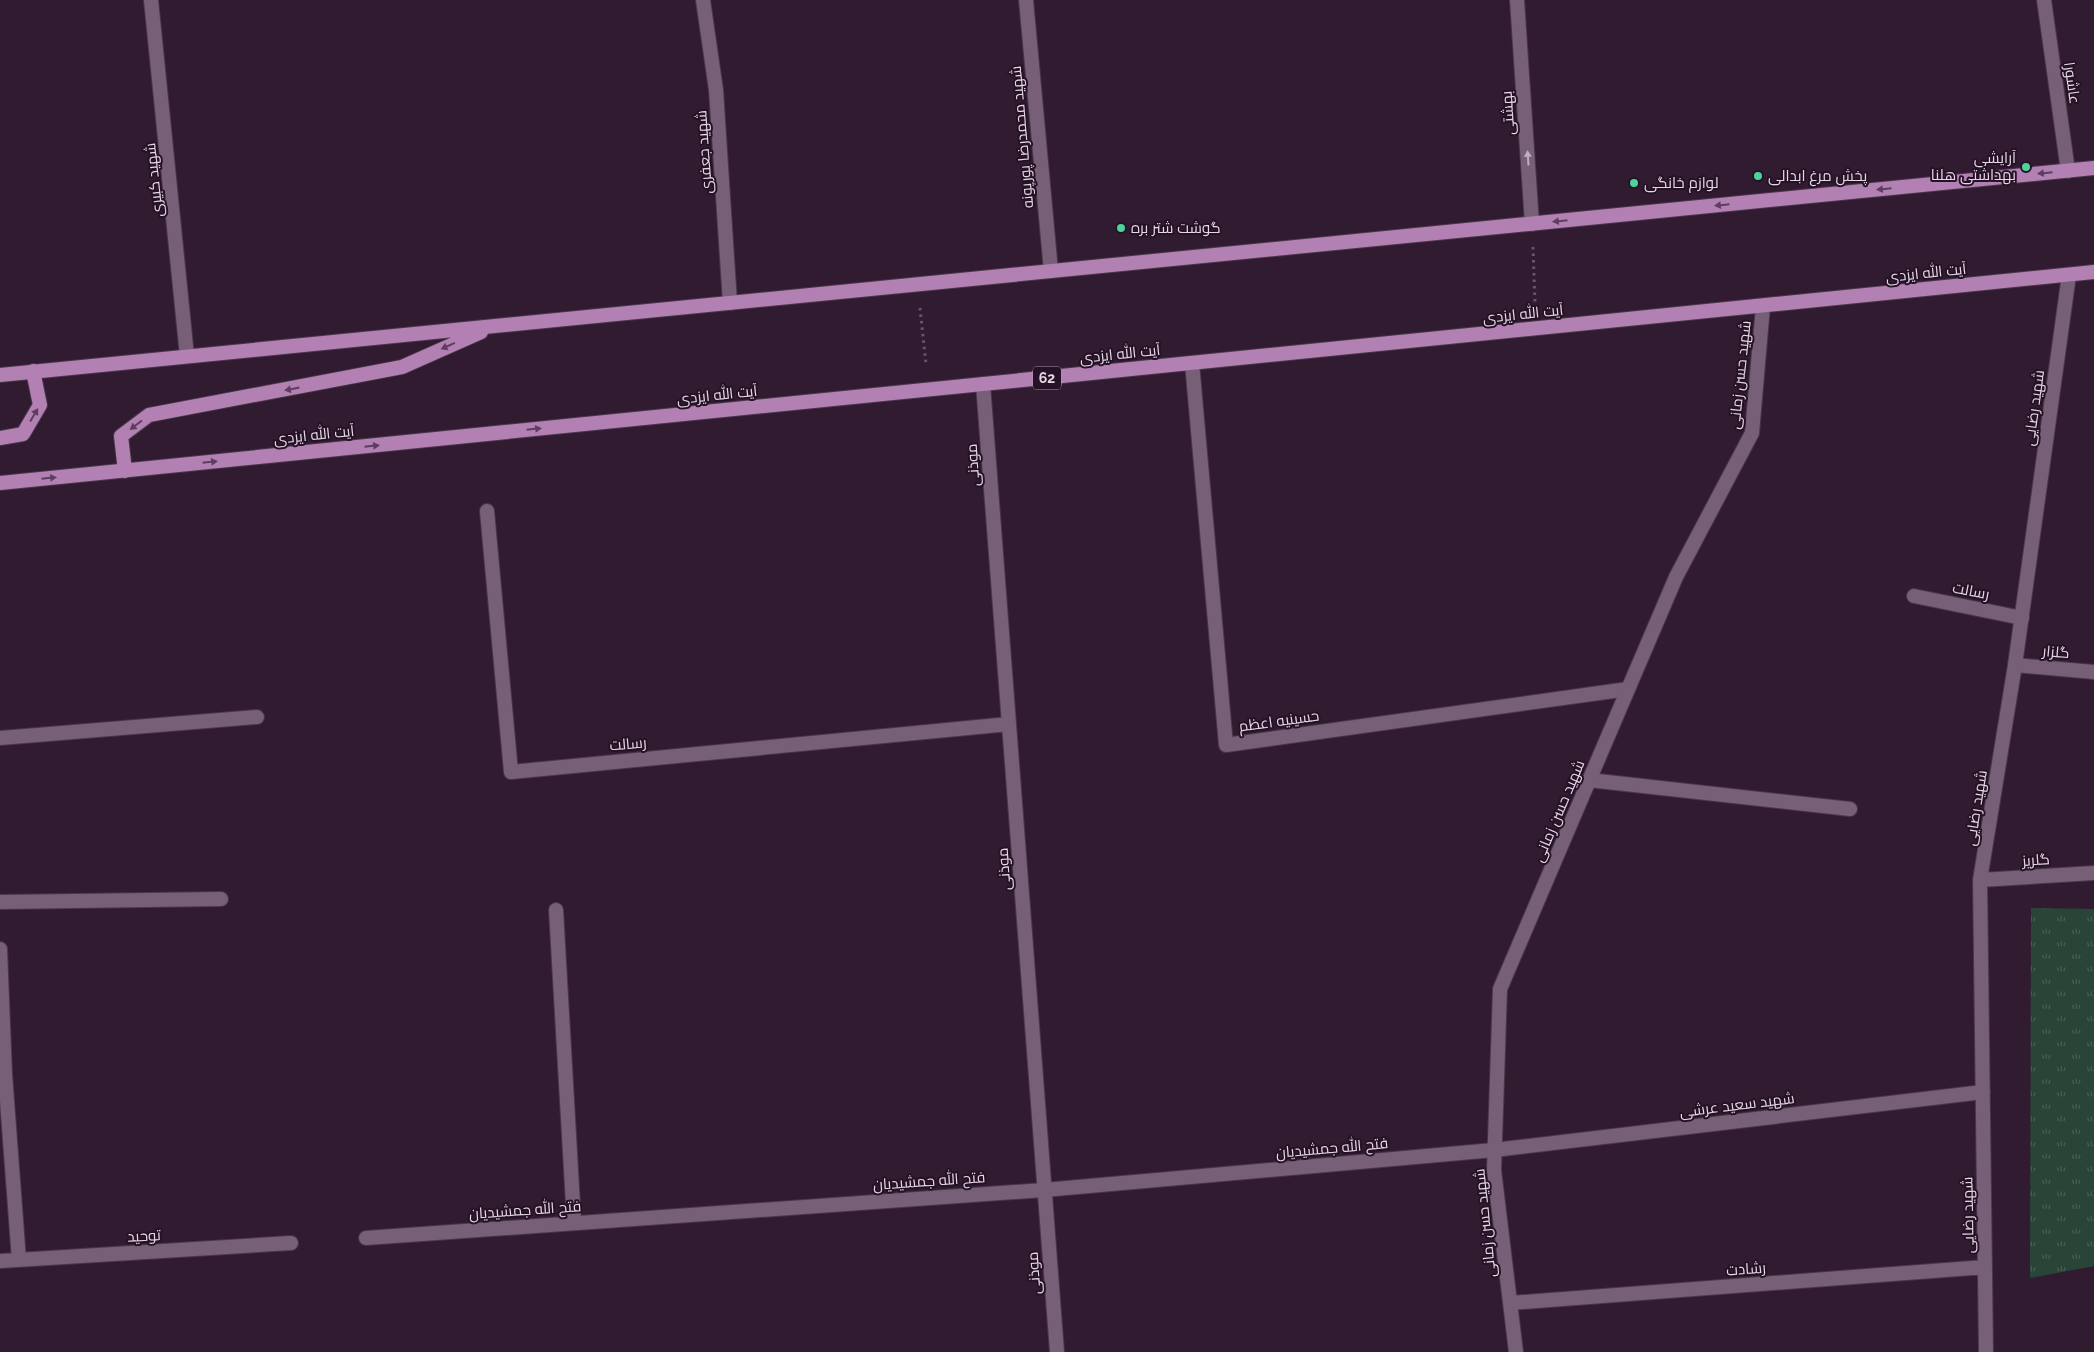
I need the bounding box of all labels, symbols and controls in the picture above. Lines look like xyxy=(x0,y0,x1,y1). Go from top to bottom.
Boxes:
street label: عاشورا xyxy=(2060,61,2084,105)
street label: شهید محمدرضا پورپونه xyxy=(1007,65,1038,209)
street label: بهشتی xyxy=(1497,90,1520,136)
street label: شهید جعفری xyxy=(692,109,717,195)
street label: شهید کبیری xyxy=(141,142,168,218)
one-way arrow xyxy=(1523,149,1531,165)
place label: آرایشی بهداشتی هلنا xyxy=(1931,149,2016,185)
marker: آرایشی بهداشتی هلنا xyxy=(2020,161,2032,173)
place label: پخش مرغ ابدالی xyxy=(1768,167,1867,187)
one-way arrow xyxy=(2037,169,2053,177)
marker: پخش مرغ ابدالی xyxy=(1752,170,1764,182)
place label: لوازم خانگی xyxy=(1644,174,1719,193)
marker: لوازم خانگی xyxy=(1628,177,1640,189)
one-way arrow xyxy=(1875,185,1891,193)
one-way arrow xyxy=(1714,201,1730,209)
one-way arrow xyxy=(1552,217,1568,225)
place label: گوشت شتر بره xyxy=(1131,219,1221,237)
marker: گوشت شتر بره xyxy=(1115,222,1127,234)
street label: آیت الله ایزدی xyxy=(1885,259,1967,287)
street label: آیت الله ایزدی xyxy=(1482,300,1564,328)
street label: شهید حسن زمانی xyxy=(1725,320,1756,430)
street label: آیت الله ایزدی xyxy=(1079,340,1161,368)
one-way arrow xyxy=(441,343,455,351)
road number: 62 xyxy=(1033,366,1061,389)
street label: شهید رضایی xyxy=(2020,369,2049,447)
street label: آیت الله ایزدی xyxy=(676,381,758,409)
one-way arrow xyxy=(284,385,300,393)
one-way arrow xyxy=(30,408,39,421)
one-way arrow xyxy=(129,420,143,430)
street label: آیت الله ایزدی xyxy=(273,421,355,449)
one-way arrow xyxy=(526,425,542,433)
one-way arrow xyxy=(364,442,380,450)
street label: موذنی xyxy=(963,443,984,487)
one-way arrow xyxy=(202,458,218,466)
one-way arrow xyxy=(41,474,57,482)
street label: رسالت xyxy=(1951,579,1991,603)
street label: گلزار xyxy=(2041,642,2070,662)
street label: حسینیه اعظم xyxy=(1238,706,1320,737)
street label: رسالت xyxy=(609,733,647,755)
street label: شهید حسن زمانی xyxy=(1529,757,1590,865)
street label: شهید رضایی xyxy=(1961,769,1992,847)
street label: موذنی xyxy=(994,847,1015,891)
street label: گلریز xyxy=(2021,850,2050,870)
street label: شهید سعید عرشی xyxy=(1678,1089,1796,1122)
street label: فتح الله جمشیدیان xyxy=(1275,1133,1389,1164)
street label: فتح الله جمشیدیان xyxy=(872,1167,986,1196)
street label: شهید حسن زمانی xyxy=(1470,1168,1501,1278)
street label: شهید رضایی xyxy=(1958,1177,1979,1253)
street label: فتح الله جمشیدیان xyxy=(468,1196,582,1225)
street label: توحید xyxy=(127,1226,161,1246)
street label: موذنی xyxy=(1024,1251,1045,1295)
street label: رشادت xyxy=(1725,1259,1767,1279)

